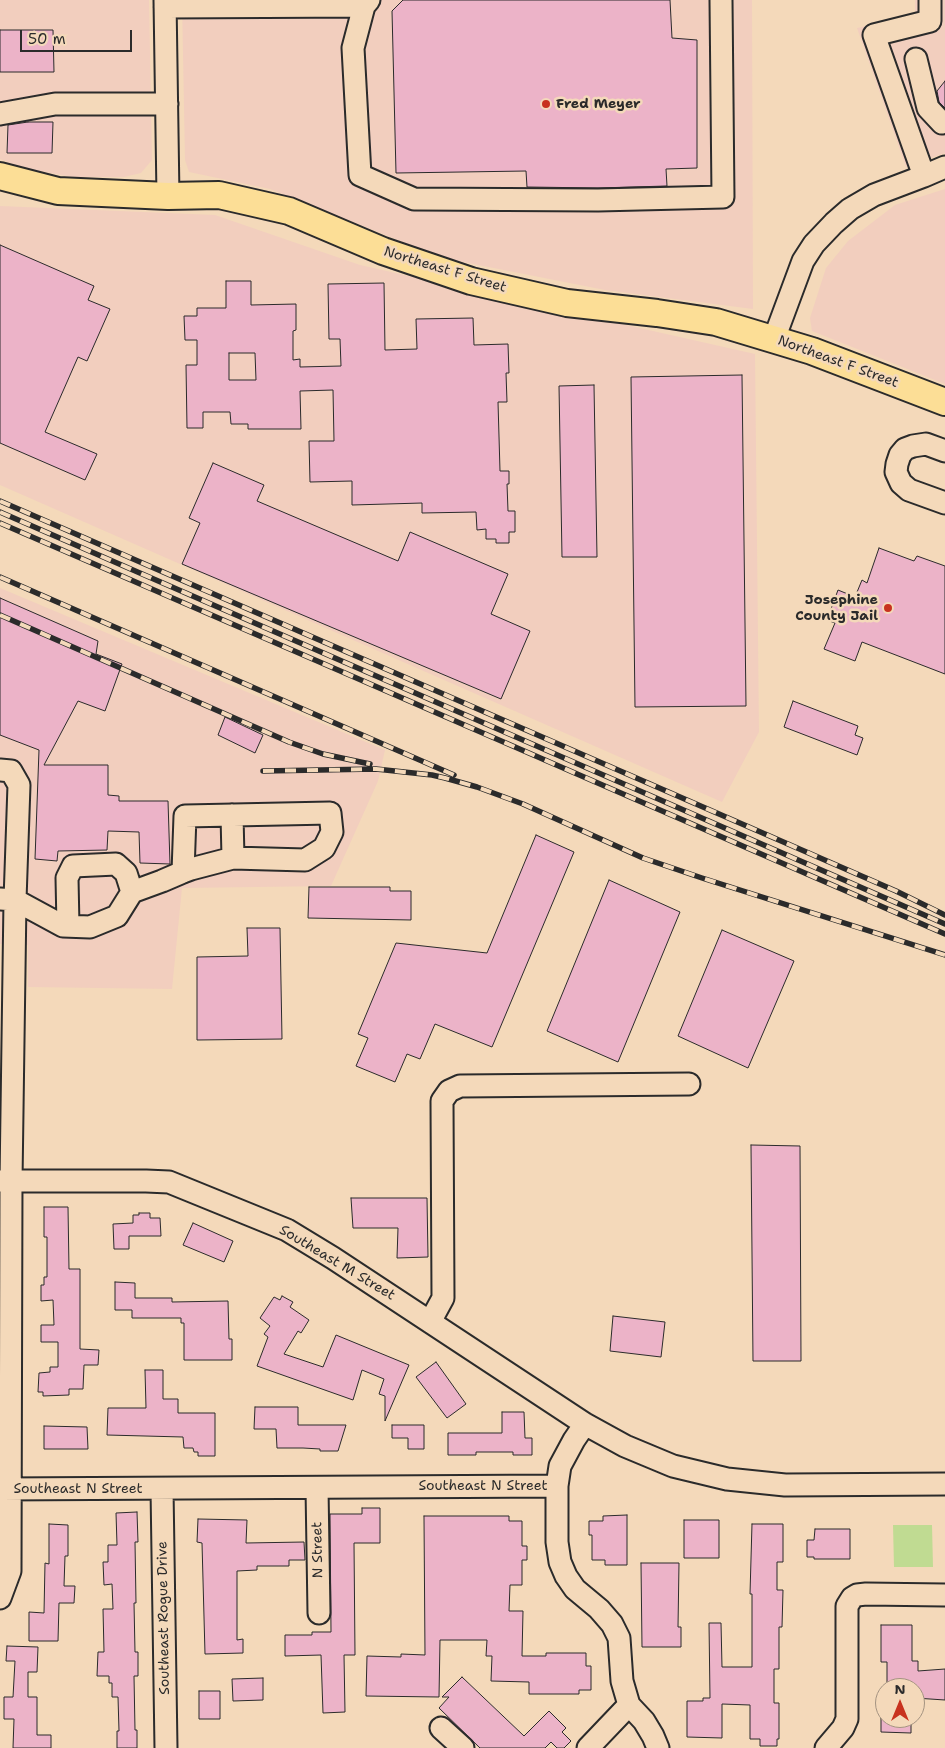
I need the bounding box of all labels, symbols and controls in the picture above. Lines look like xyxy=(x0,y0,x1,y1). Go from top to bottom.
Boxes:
scale bar xyxy=(22,20,135,52)
text: 50 m xyxy=(28,29,66,49)
place label: Fred Meyer xyxy=(556,96,641,112)
marker: Fred Meyer xyxy=(540,98,552,110)
street label: Northeast F Street xyxy=(382,243,508,297)
street label: Northeast F Street xyxy=(775,332,901,392)
place label: Josephine County Jail xyxy=(795,592,878,624)
marker: Josephine County Jail xyxy=(882,602,894,614)
street label: Southeast M Street xyxy=(276,1222,398,1304)
street label: Southeast N Street xyxy=(418,1478,548,1494)
street label: Southeast N Street xyxy=(13,1481,143,1497)
street label: N Street xyxy=(309,1522,327,1578)
street label: Southeast Rogue Drive xyxy=(154,1541,174,1695)
north arrow xyxy=(875,1678,925,1728)
text: N xyxy=(894,1680,906,1698)

